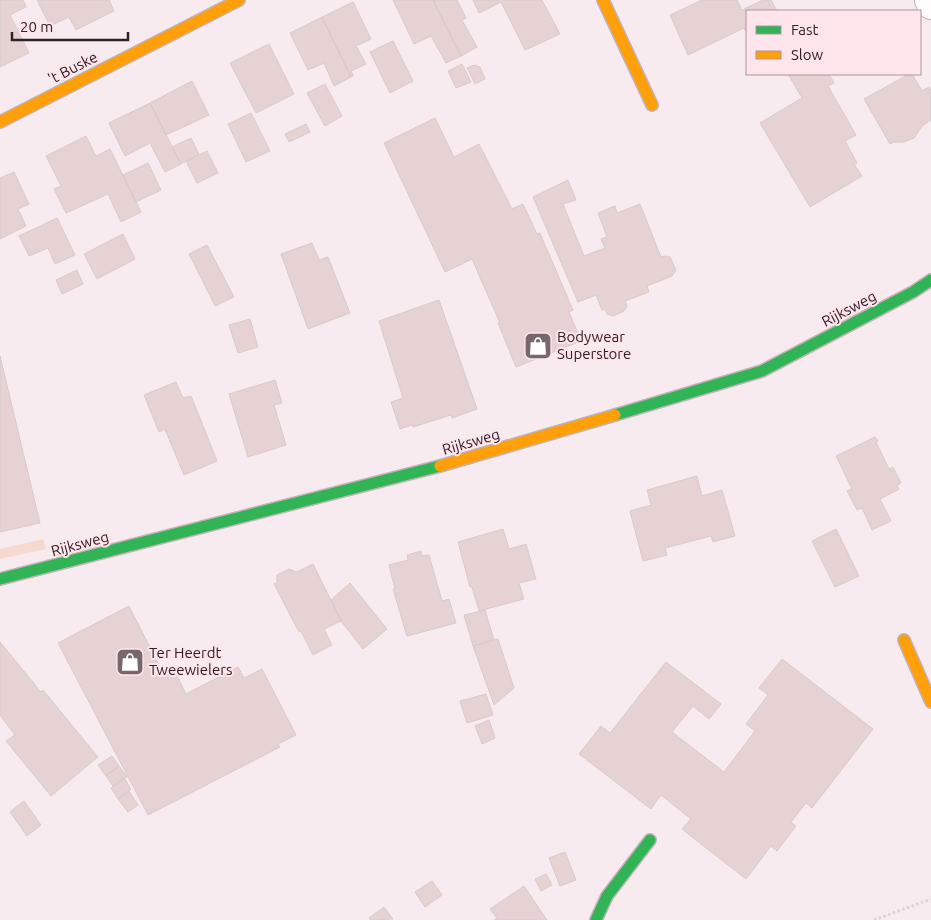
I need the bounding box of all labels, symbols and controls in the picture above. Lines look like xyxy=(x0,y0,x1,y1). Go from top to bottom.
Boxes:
scale bar xyxy=(12,10,129,42)
legend xyxy=(746,10,921,75)
text: 20 m xyxy=(20,18,53,35)
text: Fast xyxy=(791,21,819,38)
text: Slow xyxy=(791,46,824,63)
street label: 't Buske xyxy=(45,48,100,87)
street label: Rijksweg xyxy=(819,287,879,330)
place label: Bodywear Superstore xyxy=(557,328,631,362)
shop icon: Bodywear Superstore xyxy=(523,331,553,361)
street label: Rijksweg xyxy=(440,425,502,458)
street label: Rijksweg xyxy=(49,528,111,559)
place label: Ter Heerdt Tweewielers xyxy=(149,644,232,678)
shop icon: Ter Heerdt Tweewielers xyxy=(115,647,145,677)

